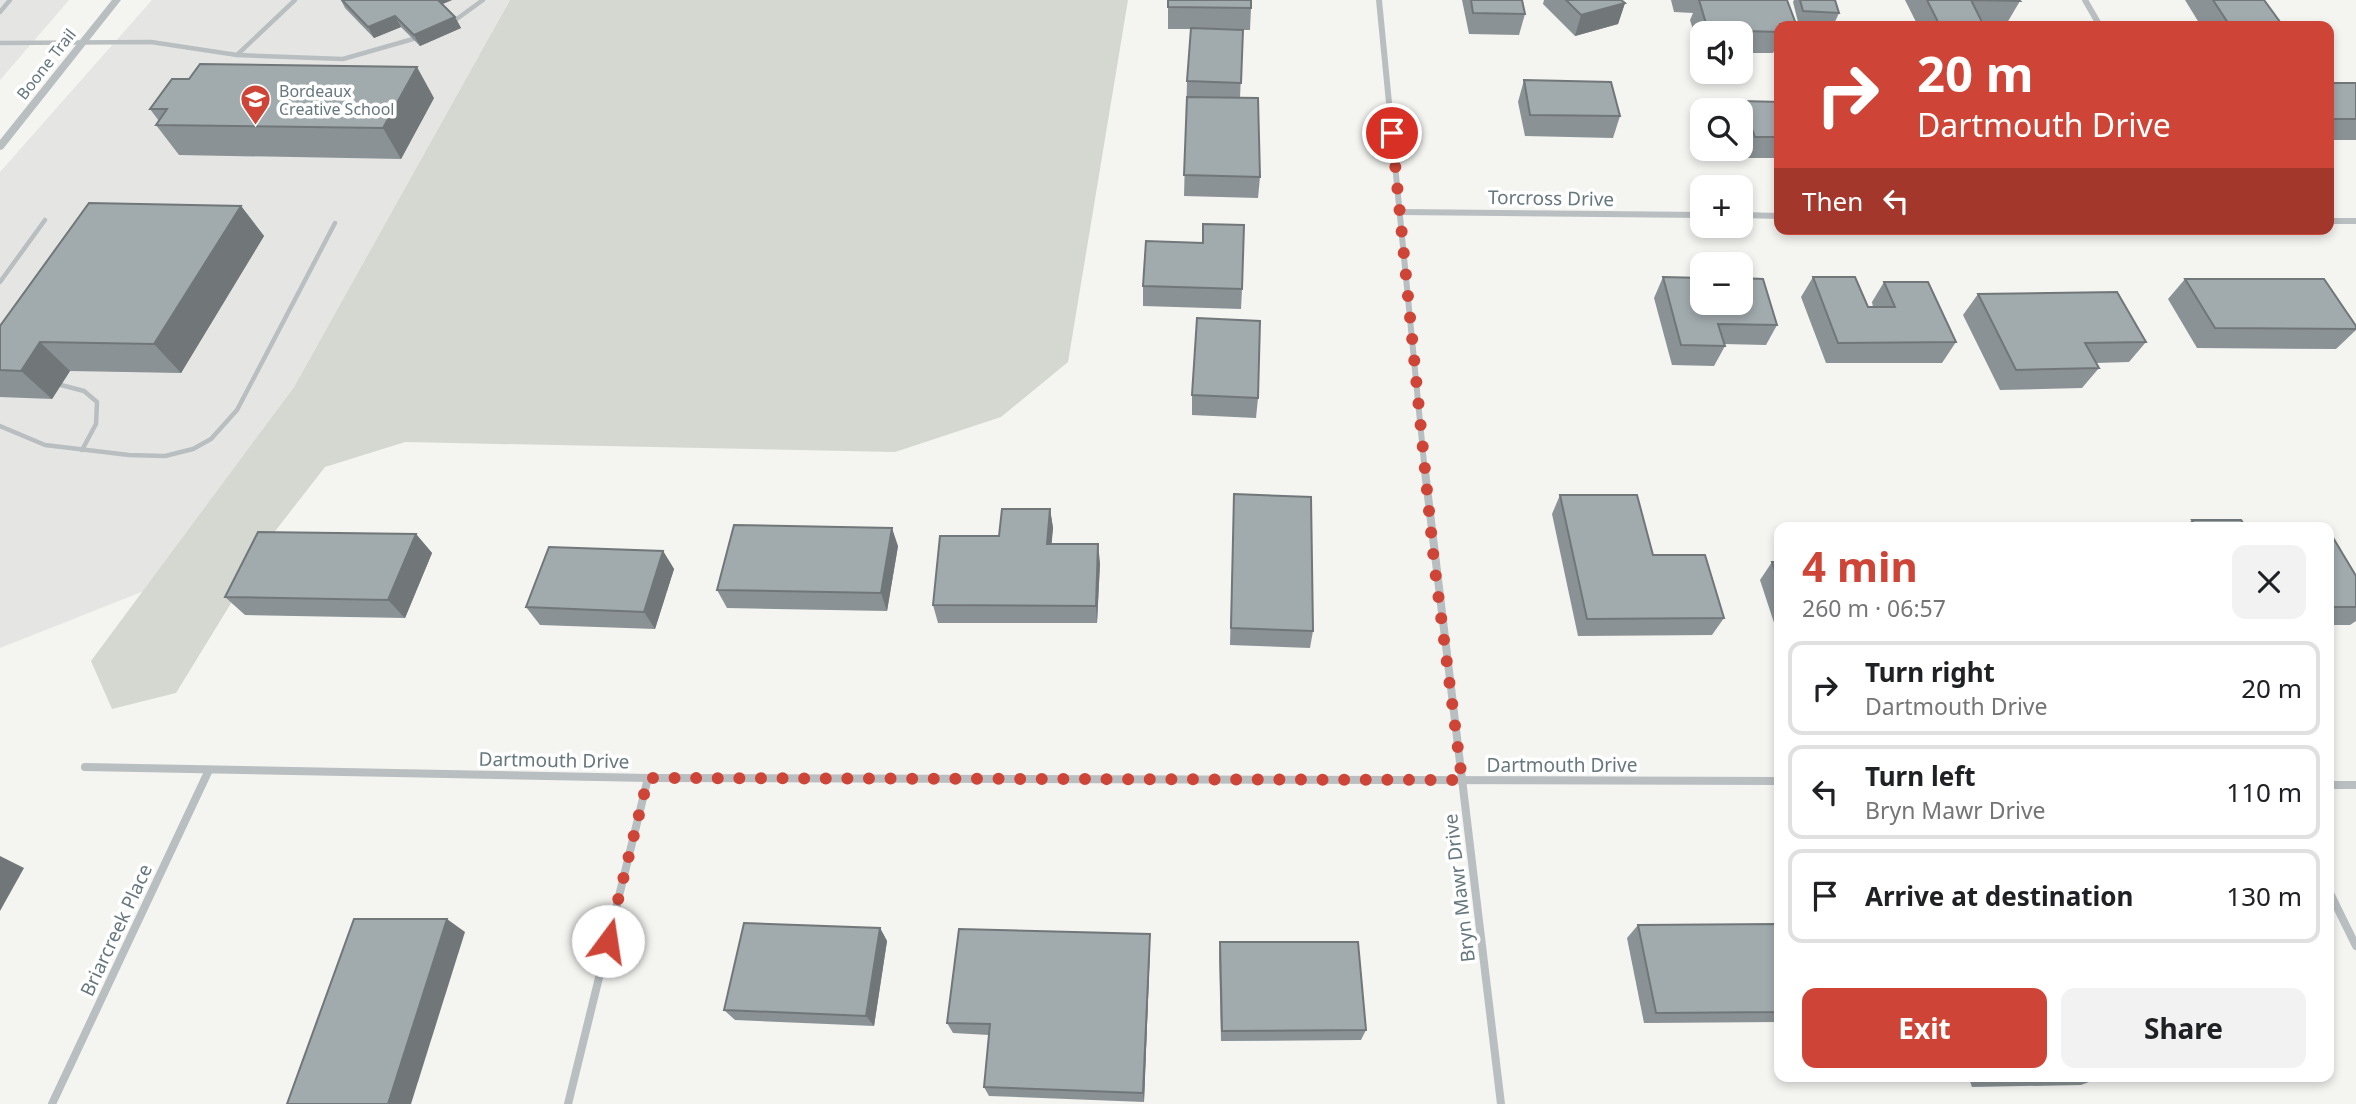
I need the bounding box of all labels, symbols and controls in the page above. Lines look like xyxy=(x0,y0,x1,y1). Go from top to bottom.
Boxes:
map controls xyxy=(1690,21,1753,315)
button: sound xyxy=(1690,21,1753,84)
street label: Boone Trail xyxy=(11,24,81,104)
text: 20 m xyxy=(1917,40,2034,106)
icon: right xyxy=(1802,49,1893,140)
place label: Bordeaux Creative School xyxy=(279,80,394,120)
school or university icon: Bordeaux Creative School xyxy=(239,83,273,127)
button: search xyxy=(1690,98,1753,161)
pin xyxy=(1362,103,1422,163)
text: Dartmouth Drive xyxy=(1917,103,2171,146)
icon: arrive xyxy=(1373,114,1411,152)
button: + xyxy=(1690,175,1753,238)
icon: left xyxy=(1877,182,1915,220)
text: Then xyxy=(1802,183,1863,219)
street label: Torcross Drive xyxy=(1488,184,1614,212)
button: − xyxy=(1690,252,1753,315)
text: 4 min xyxy=(1802,537,1918,594)
button: close xyxy=(2232,545,2306,619)
text: 260 m · 06:57 xyxy=(1802,592,1946,624)
text: Turn right xyxy=(1865,654,1995,690)
icon: right xyxy=(1806,669,1844,707)
text: 20 m xyxy=(2241,670,2302,706)
text: Dartmouth Drive xyxy=(1865,690,2048,722)
street label: Dartmouth Drive xyxy=(478,746,630,774)
street label: Dartmouth Drive xyxy=(1487,752,1637,778)
text: Turn left xyxy=(1865,758,1976,794)
icon: left xyxy=(1806,773,1844,811)
text: 110 m xyxy=(2226,774,2302,810)
text: Bryn Mawr Drive xyxy=(1865,794,2046,826)
street label: Bryn Mawr Drive xyxy=(1437,812,1481,964)
street label: Briarcreek Place xyxy=(74,860,158,1000)
icon: arrive xyxy=(1806,877,1844,915)
text: Arrive at destination xyxy=(1865,878,2134,914)
text: 130 m xyxy=(2226,878,2302,914)
position arrow xyxy=(571,904,645,978)
button: Exit xyxy=(1802,988,2047,1068)
button: Share xyxy=(2061,988,2306,1068)

